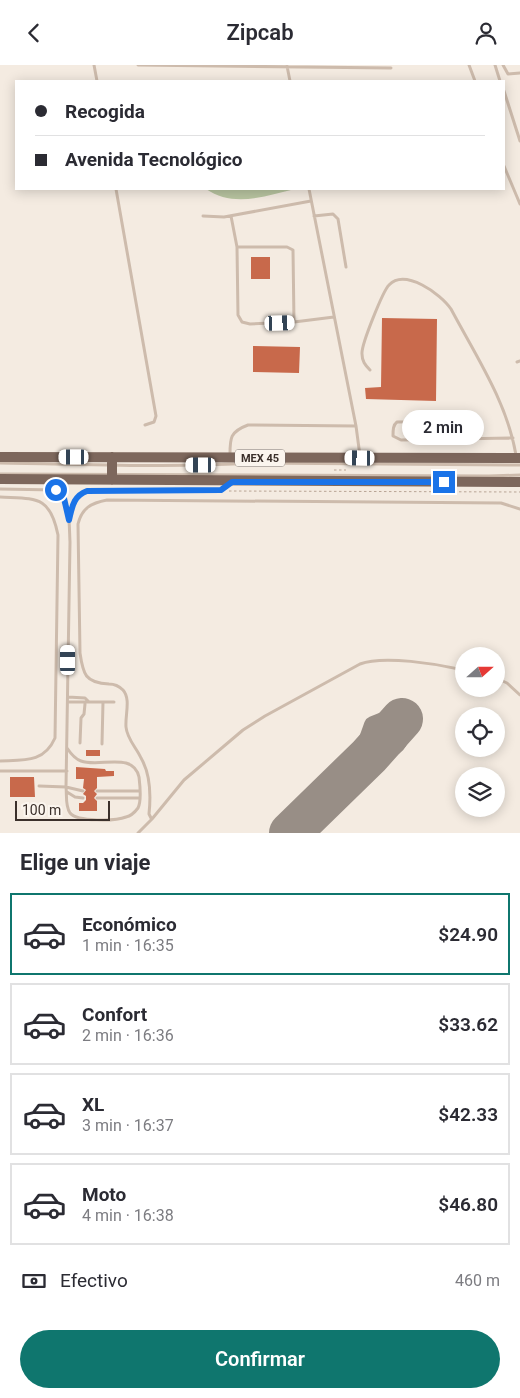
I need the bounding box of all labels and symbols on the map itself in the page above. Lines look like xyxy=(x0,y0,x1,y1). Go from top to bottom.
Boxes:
car xyxy=(264,315,295,331)
callout: 2 min xyxy=(403,409,485,445)
road number: MEX 45 xyxy=(235,449,285,467)
car xyxy=(59,450,89,465)
car xyxy=(344,450,375,466)
car xyxy=(186,458,216,473)
route end xyxy=(433,471,455,493)
route start xyxy=(45,479,67,501)
car xyxy=(60,645,75,675)
north arrow xyxy=(455,647,505,697)
scale bar xyxy=(15,798,110,821)

